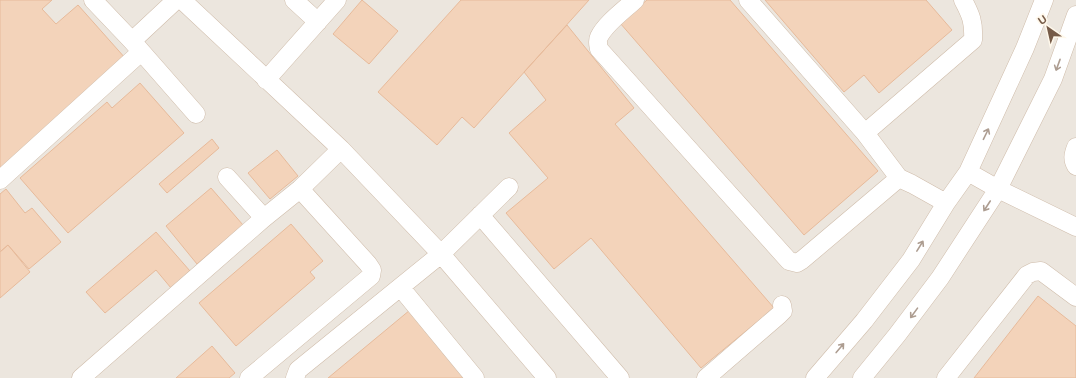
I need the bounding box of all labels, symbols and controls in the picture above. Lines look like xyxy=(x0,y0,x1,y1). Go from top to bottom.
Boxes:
north arrow xyxy=(1028,8,1068,48)
text: U xyxy=(1036,12,1049,27)
one-way arrow xyxy=(1054,59,1062,71)
one-way arrow xyxy=(983,128,990,140)
one-way arrow xyxy=(983,200,991,211)
one-way arrow xyxy=(916,240,924,252)
one-way arrow xyxy=(910,307,918,318)
one-way arrow xyxy=(836,343,845,354)

